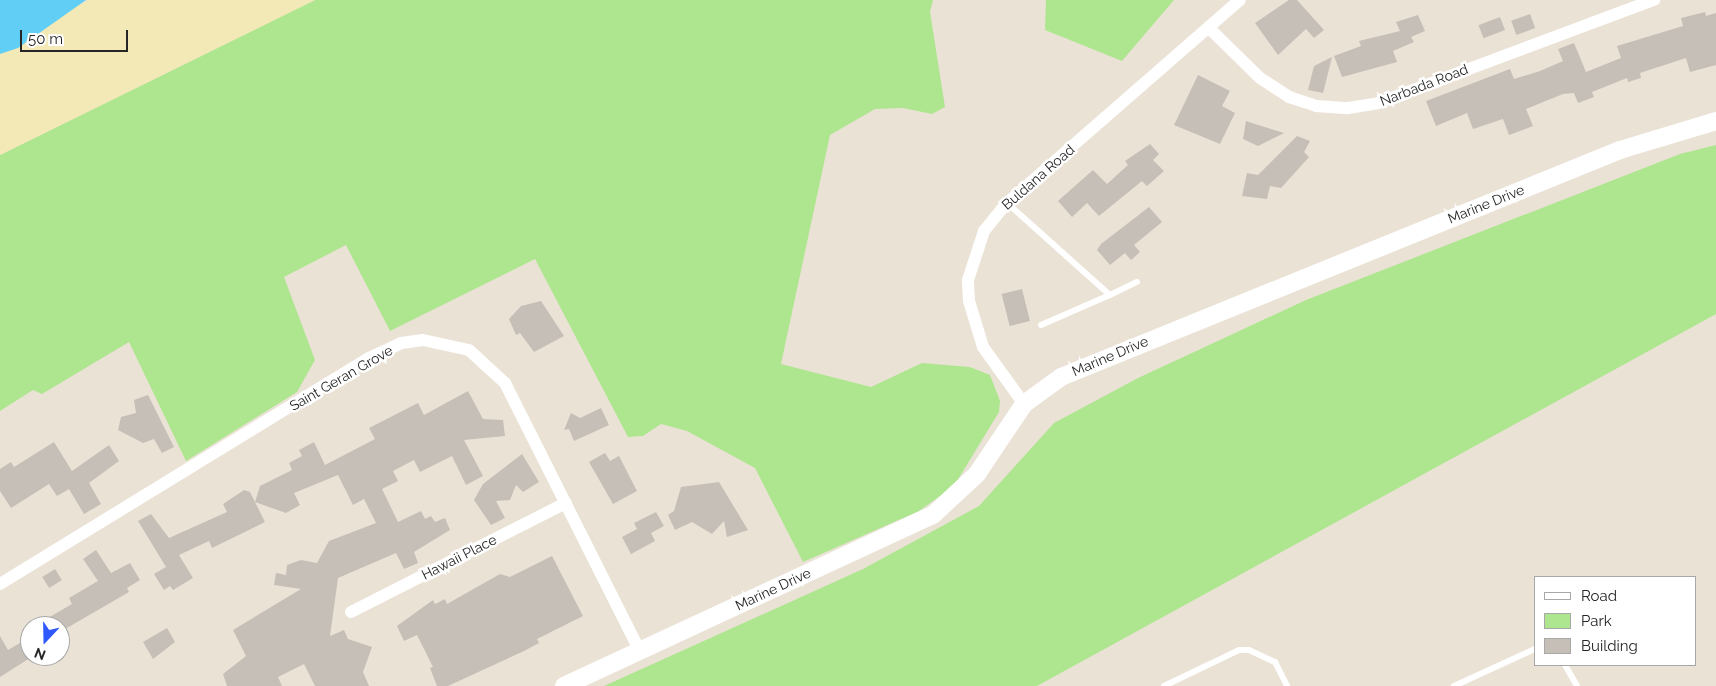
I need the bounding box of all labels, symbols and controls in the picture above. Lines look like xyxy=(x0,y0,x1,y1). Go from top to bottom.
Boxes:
scale bar xyxy=(22,20,130,52)
text: 50 m xyxy=(28,30,63,48)
street label: Narbada Road xyxy=(1378,60,1470,110)
street label: Buldana Road xyxy=(998,141,1078,213)
street label: Marine Drive xyxy=(1445,181,1527,227)
street label: Marine Drive xyxy=(1069,332,1151,380)
street label: Saint Geran Grove xyxy=(286,342,396,414)
street label: Hawaii Place xyxy=(419,531,499,583)
street label: Marine Drive xyxy=(733,564,813,614)
legend xyxy=(1534,576,1696,666)
text: Road xyxy=(1581,587,1617,605)
text: Park xyxy=(1581,612,1612,630)
north arrow xyxy=(20,616,70,666)
text: Building xyxy=(1581,637,1638,655)
text: N xyxy=(32,645,48,663)

